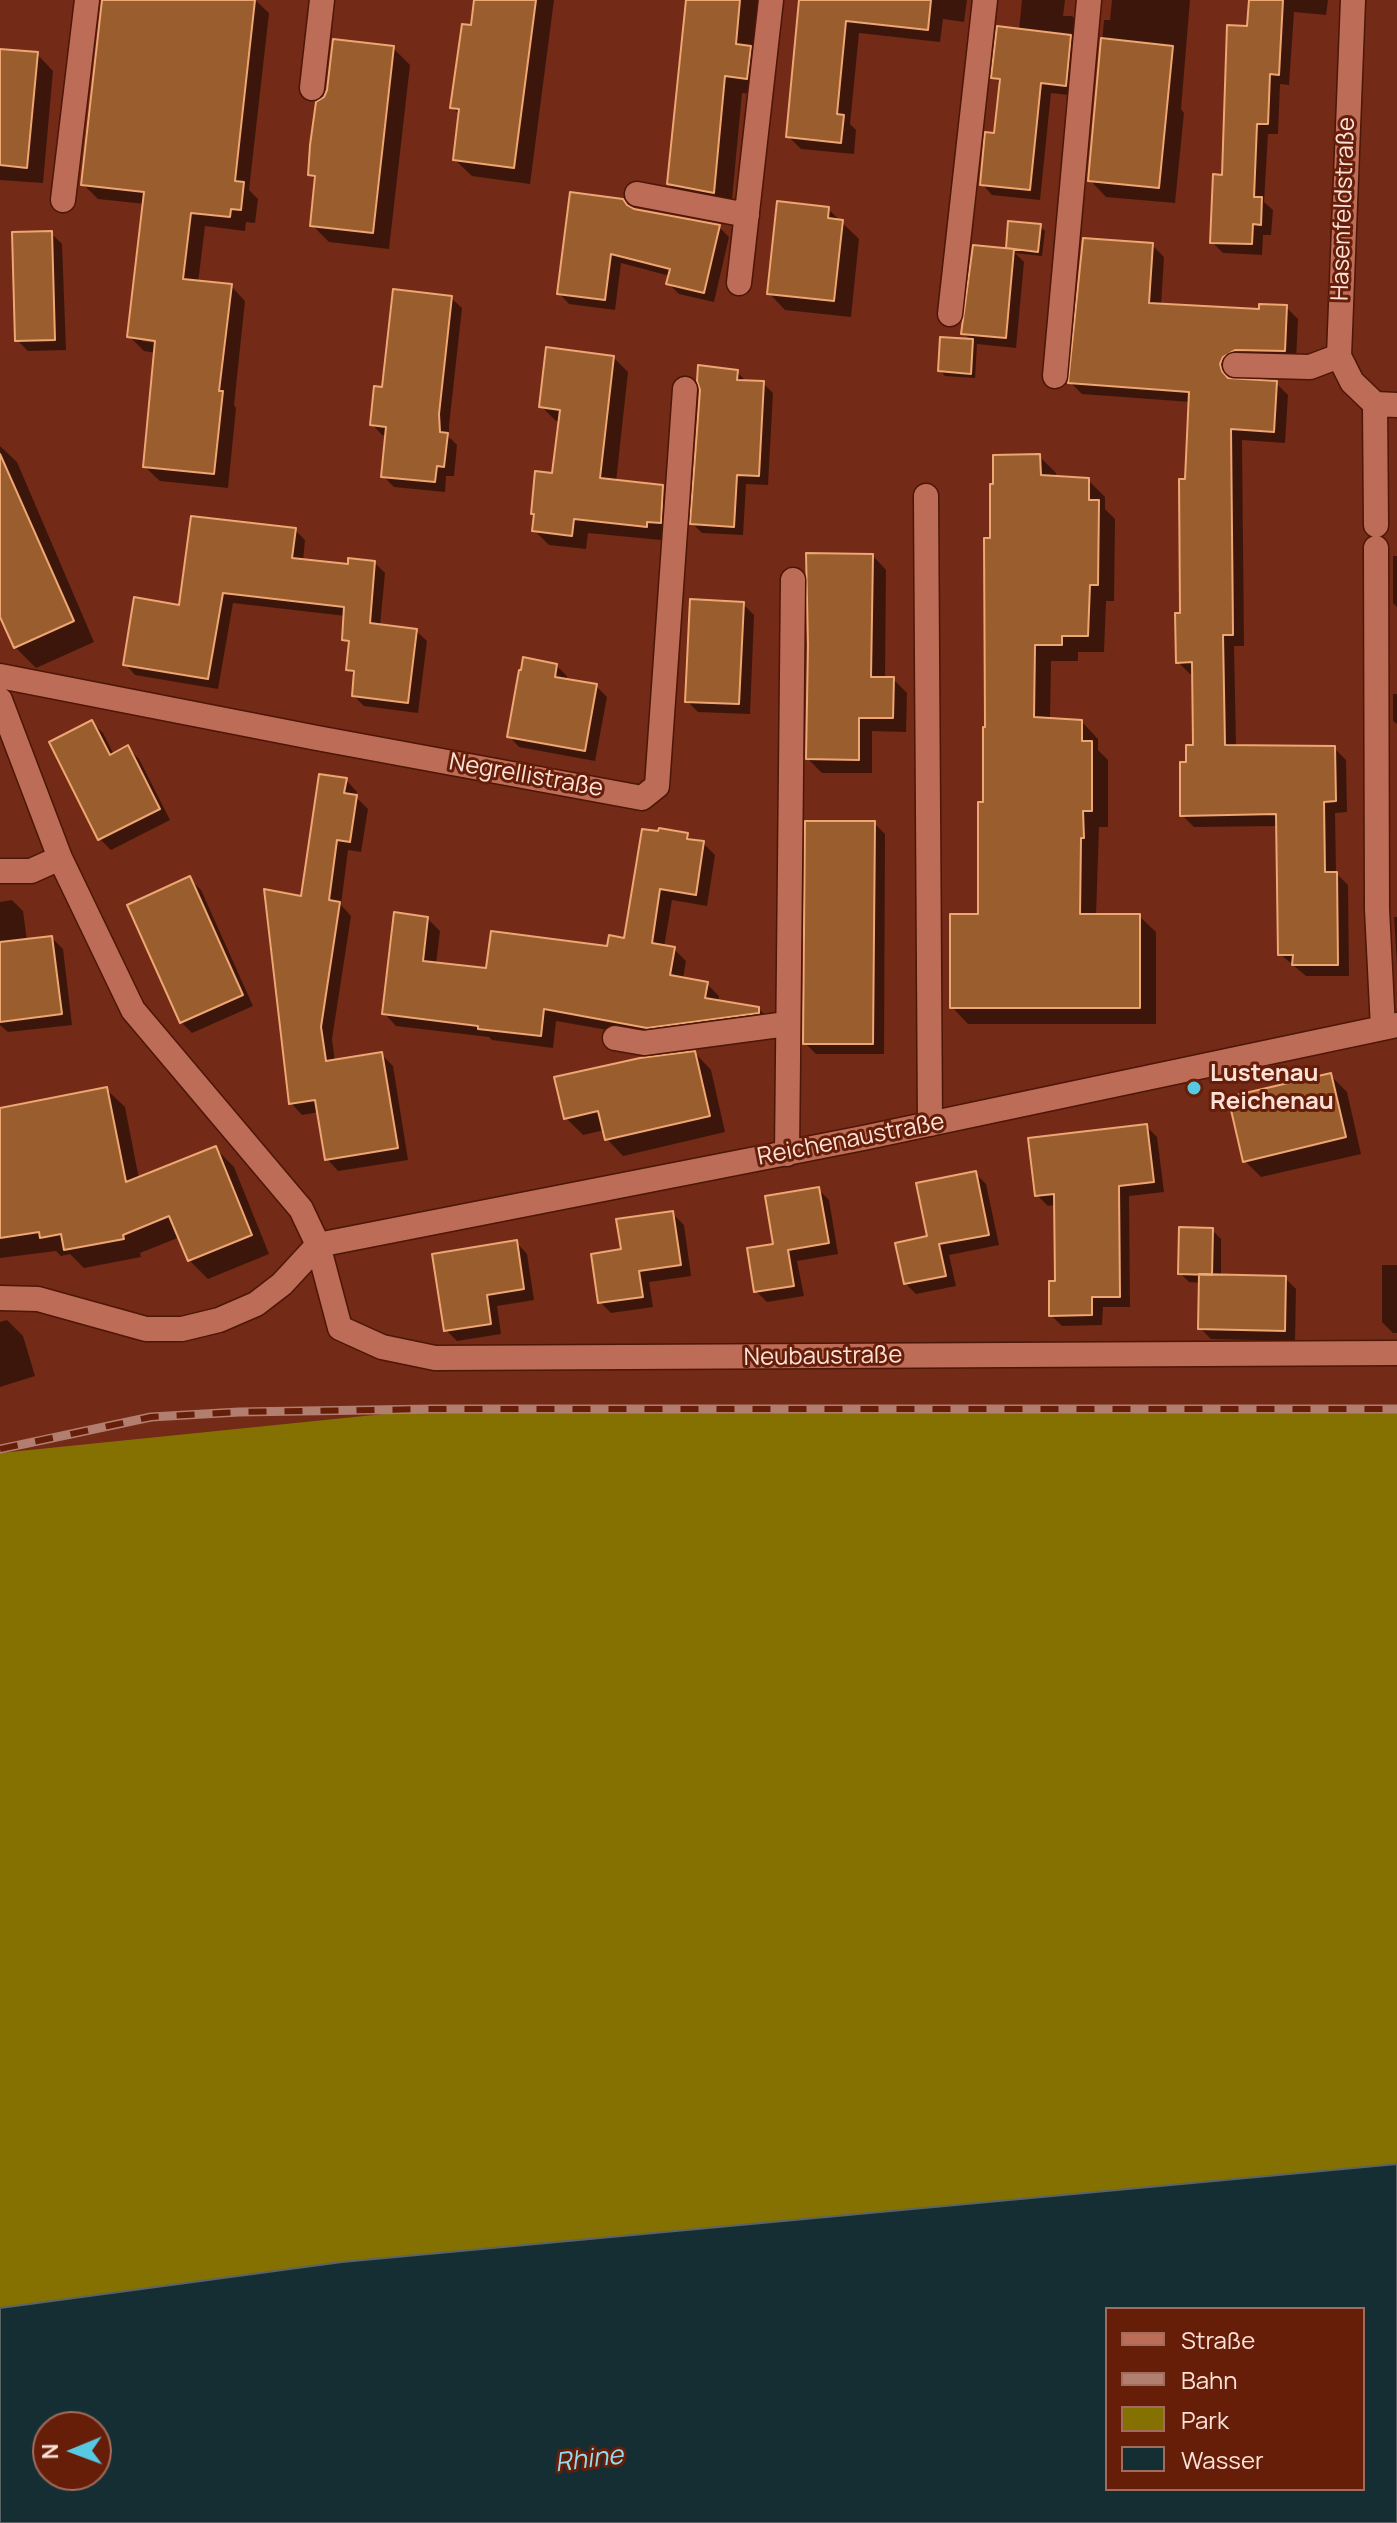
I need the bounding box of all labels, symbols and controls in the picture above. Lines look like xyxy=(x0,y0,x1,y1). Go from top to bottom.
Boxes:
street label: Hasenfeldstraße xyxy=(1326,116,1362,302)
street label: Negrellistraße xyxy=(447,748,605,804)
place label: Lustenau Reichenau xyxy=(1210,1060,1334,1116)
marker: Lustenau Reichenau xyxy=(1185,1079,1203,1097)
street label: Reichenaustraße xyxy=(755,1108,947,1172)
street label: Neubaustraße xyxy=(743,1341,903,1373)
legend xyxy=(1105,2307,1365,2491)
text: Straße xyxy=(1181,2323,1255,2356)
text: Bahn xyxy=(1181,2363,1238,2396)
text: Park xyxy=(1181,2403,1229,2436)
north arrow xyxy=(32,2411,112,2491)
water label: Rhine xyxy=(553,2440,625,2480)
text: N xyxy=(35,2443,65,2460)
text: Wasser xyxy=(1181,2443,1264,2476)

